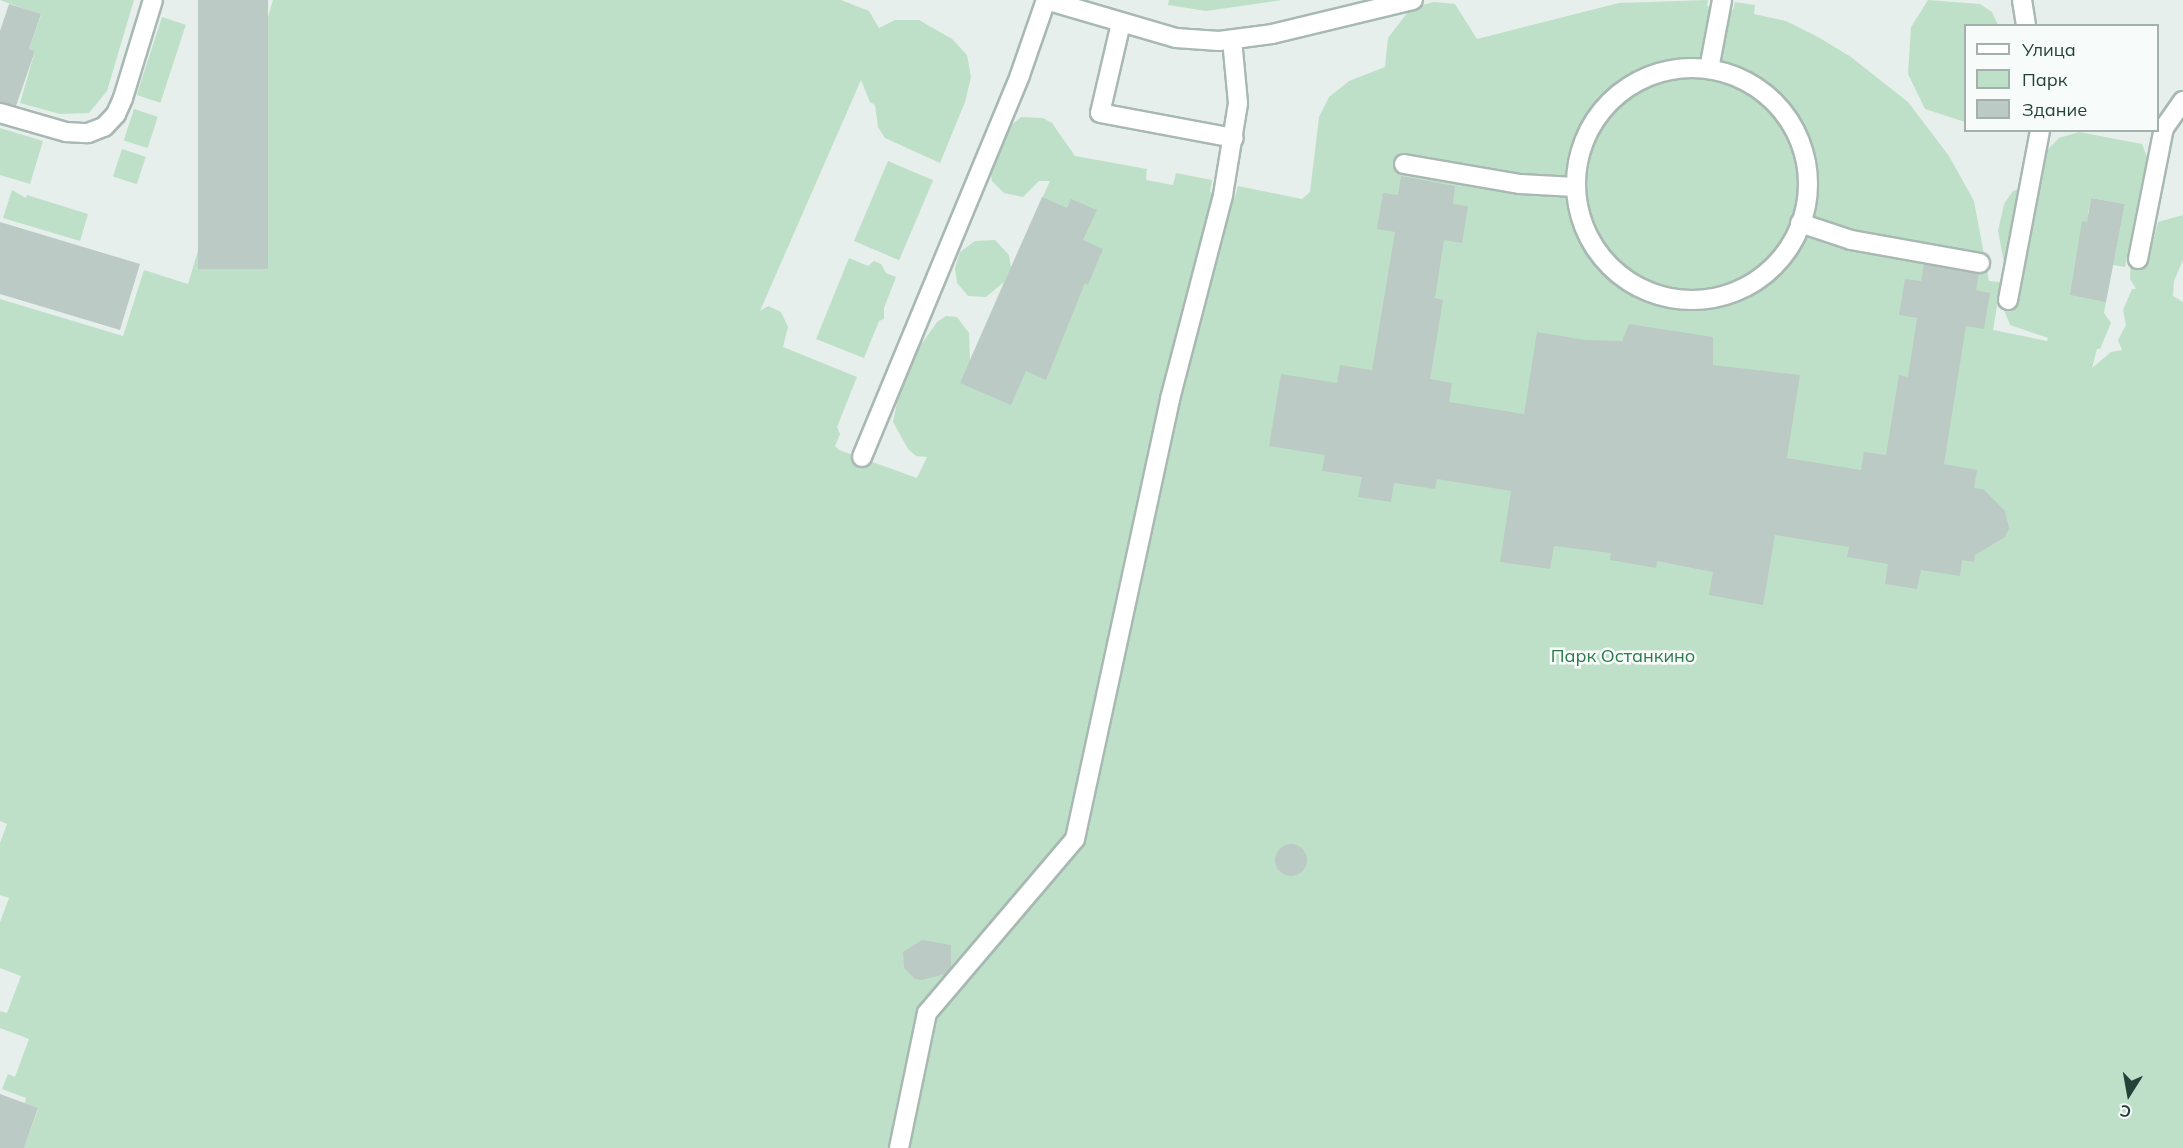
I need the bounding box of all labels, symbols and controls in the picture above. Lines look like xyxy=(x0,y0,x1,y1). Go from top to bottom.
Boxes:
legend xyxy=(1964,24,2159,132)
text: Улица xyxy=(2022,38,2076,61)
text: Парк xyxy=(2022,68,2067,91)
text: Здание xyxy=(2022,98,2087,121)
park label: Парк Останкино xyxy=(1551,645,1695,667)
north arrow xyxy=(2099,1064,2159,1124)
text: С xyxy=(2118,1101,2133,1123)

